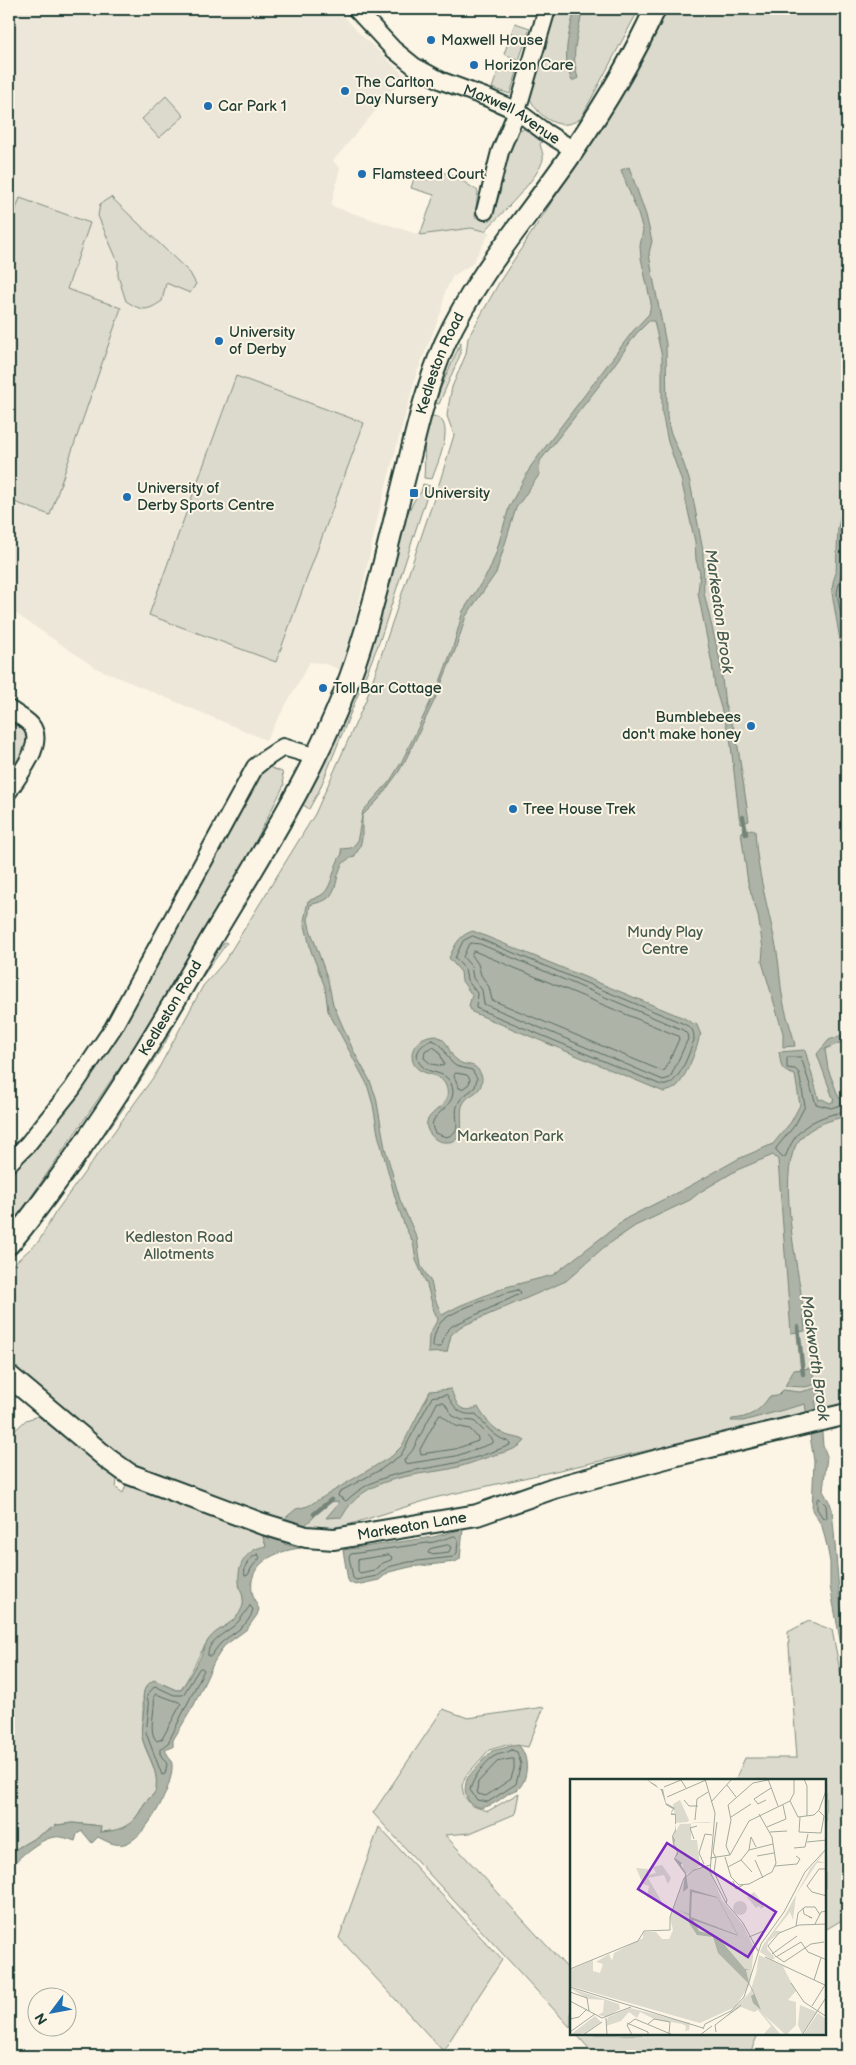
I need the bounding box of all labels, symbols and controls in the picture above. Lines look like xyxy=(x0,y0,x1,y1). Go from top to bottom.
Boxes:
place label: Maxwell House xyxy=(441,31,543,50)
marker: Maxwell House xyxy=(425,34,437,46)
place label: Horizon Care xyxy=(484,56,574,75)
marker: Horizon Care xyxy=(468,59,480,71)
place label: The Carlton Day Nursery xyxy=(355,73,439,109)
street label: Maxwell Avenue xyxy=(461,81,564,149)
marker: The Carlton Day Nursery xyxy=(339,85,351,97)
place label: Car Park 1 xyxy=(218,97,287,116)
marker: Car Park 1 xyxy=(202,100,214,112)
place label: Flamsteed Court xyxy=(372,165,485,184)
marker: Flamsteed Court xyxy=(356,168,368,180)
street label: Kedleston Road xyxy=(412,309,469,417)
place label: University of Derby xyxy=(229,323,295,359)
marker: University of Derby xyxy=(213,335,225,347)
place label: University of Derby Sports Centre xyxy=(137,479,274,515)
place label: University xyxy=(424,484,490,503)
marker: University xyxy=(408,487,420,499)
marker: University of Derby Sports Centre xyxy=(121,491,133,503)
water label: Markeaton Brook xyxy=(700,548,737,676)
place label: Toll Bar Cottage xyxy=(333,679,442,698)
marker: Toll Bar Cottage xyxy=(317,682,329,694)
place label: Bumblebees don't make honey xyxy=(622,708,742,744)
marker: Bumblebees don't make honey xyxy=(745,720,757,732)
place label: Tree House Trek xyxy=(523,800,636,819)
marker: Tree House Trek xyxy=(507,803,519,815)
park label: Mundy Play Centre xyxy=(627,923,703,959)
street label: Kedleston Road xyxy=(135,957,206,1060)
park label: Markeaton Park xyxy=(457,1127,564,1146)
park label: Kedleston Road Allotments xyxy=(125,1228,233,1264)
water label: Mackworth Brook xyxy=(796,1294,833,1423)
street label: Markeaton Lane xyxy=(356,1508,468,1545)
inset map xyxy=(570,1779,826,2035)
north arrow xyxy=(28,1988,78,2038)
text: N xyxy=(31,2010,51,2028)

